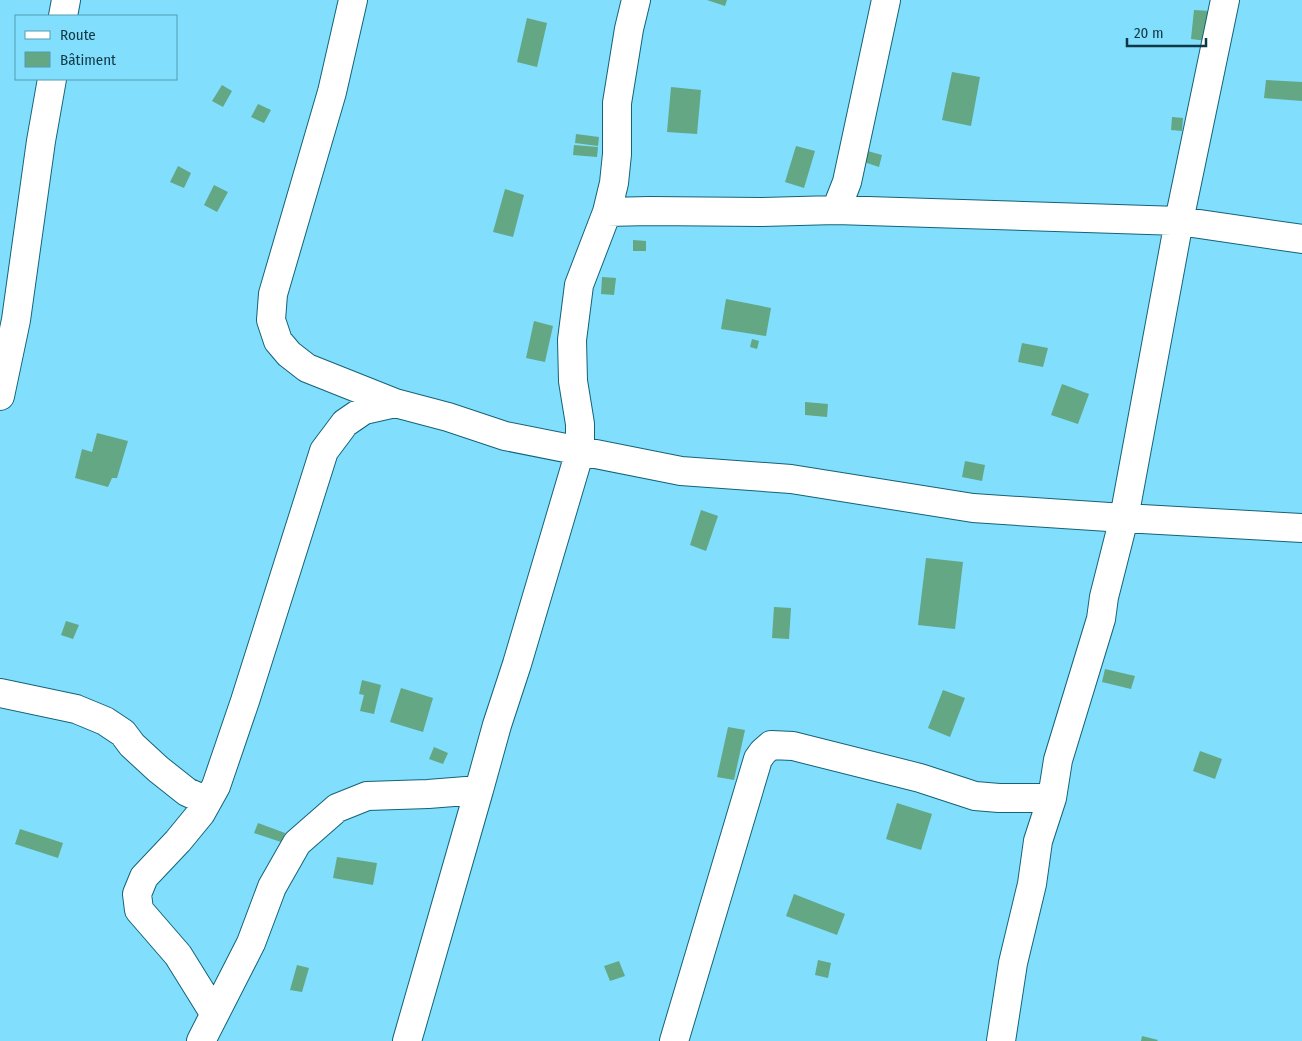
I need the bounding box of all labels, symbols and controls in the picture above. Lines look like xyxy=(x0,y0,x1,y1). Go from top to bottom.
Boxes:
legend xyxy=(15,15,178,80)
scale bar xyxy=(1127,15,1206,47)
text: 20 m xyxy=(1134,24,1164,42)
text: Route xyxy=(60,26,96,44)
text: Bâtiment xyxy=(60,51,116,69)

